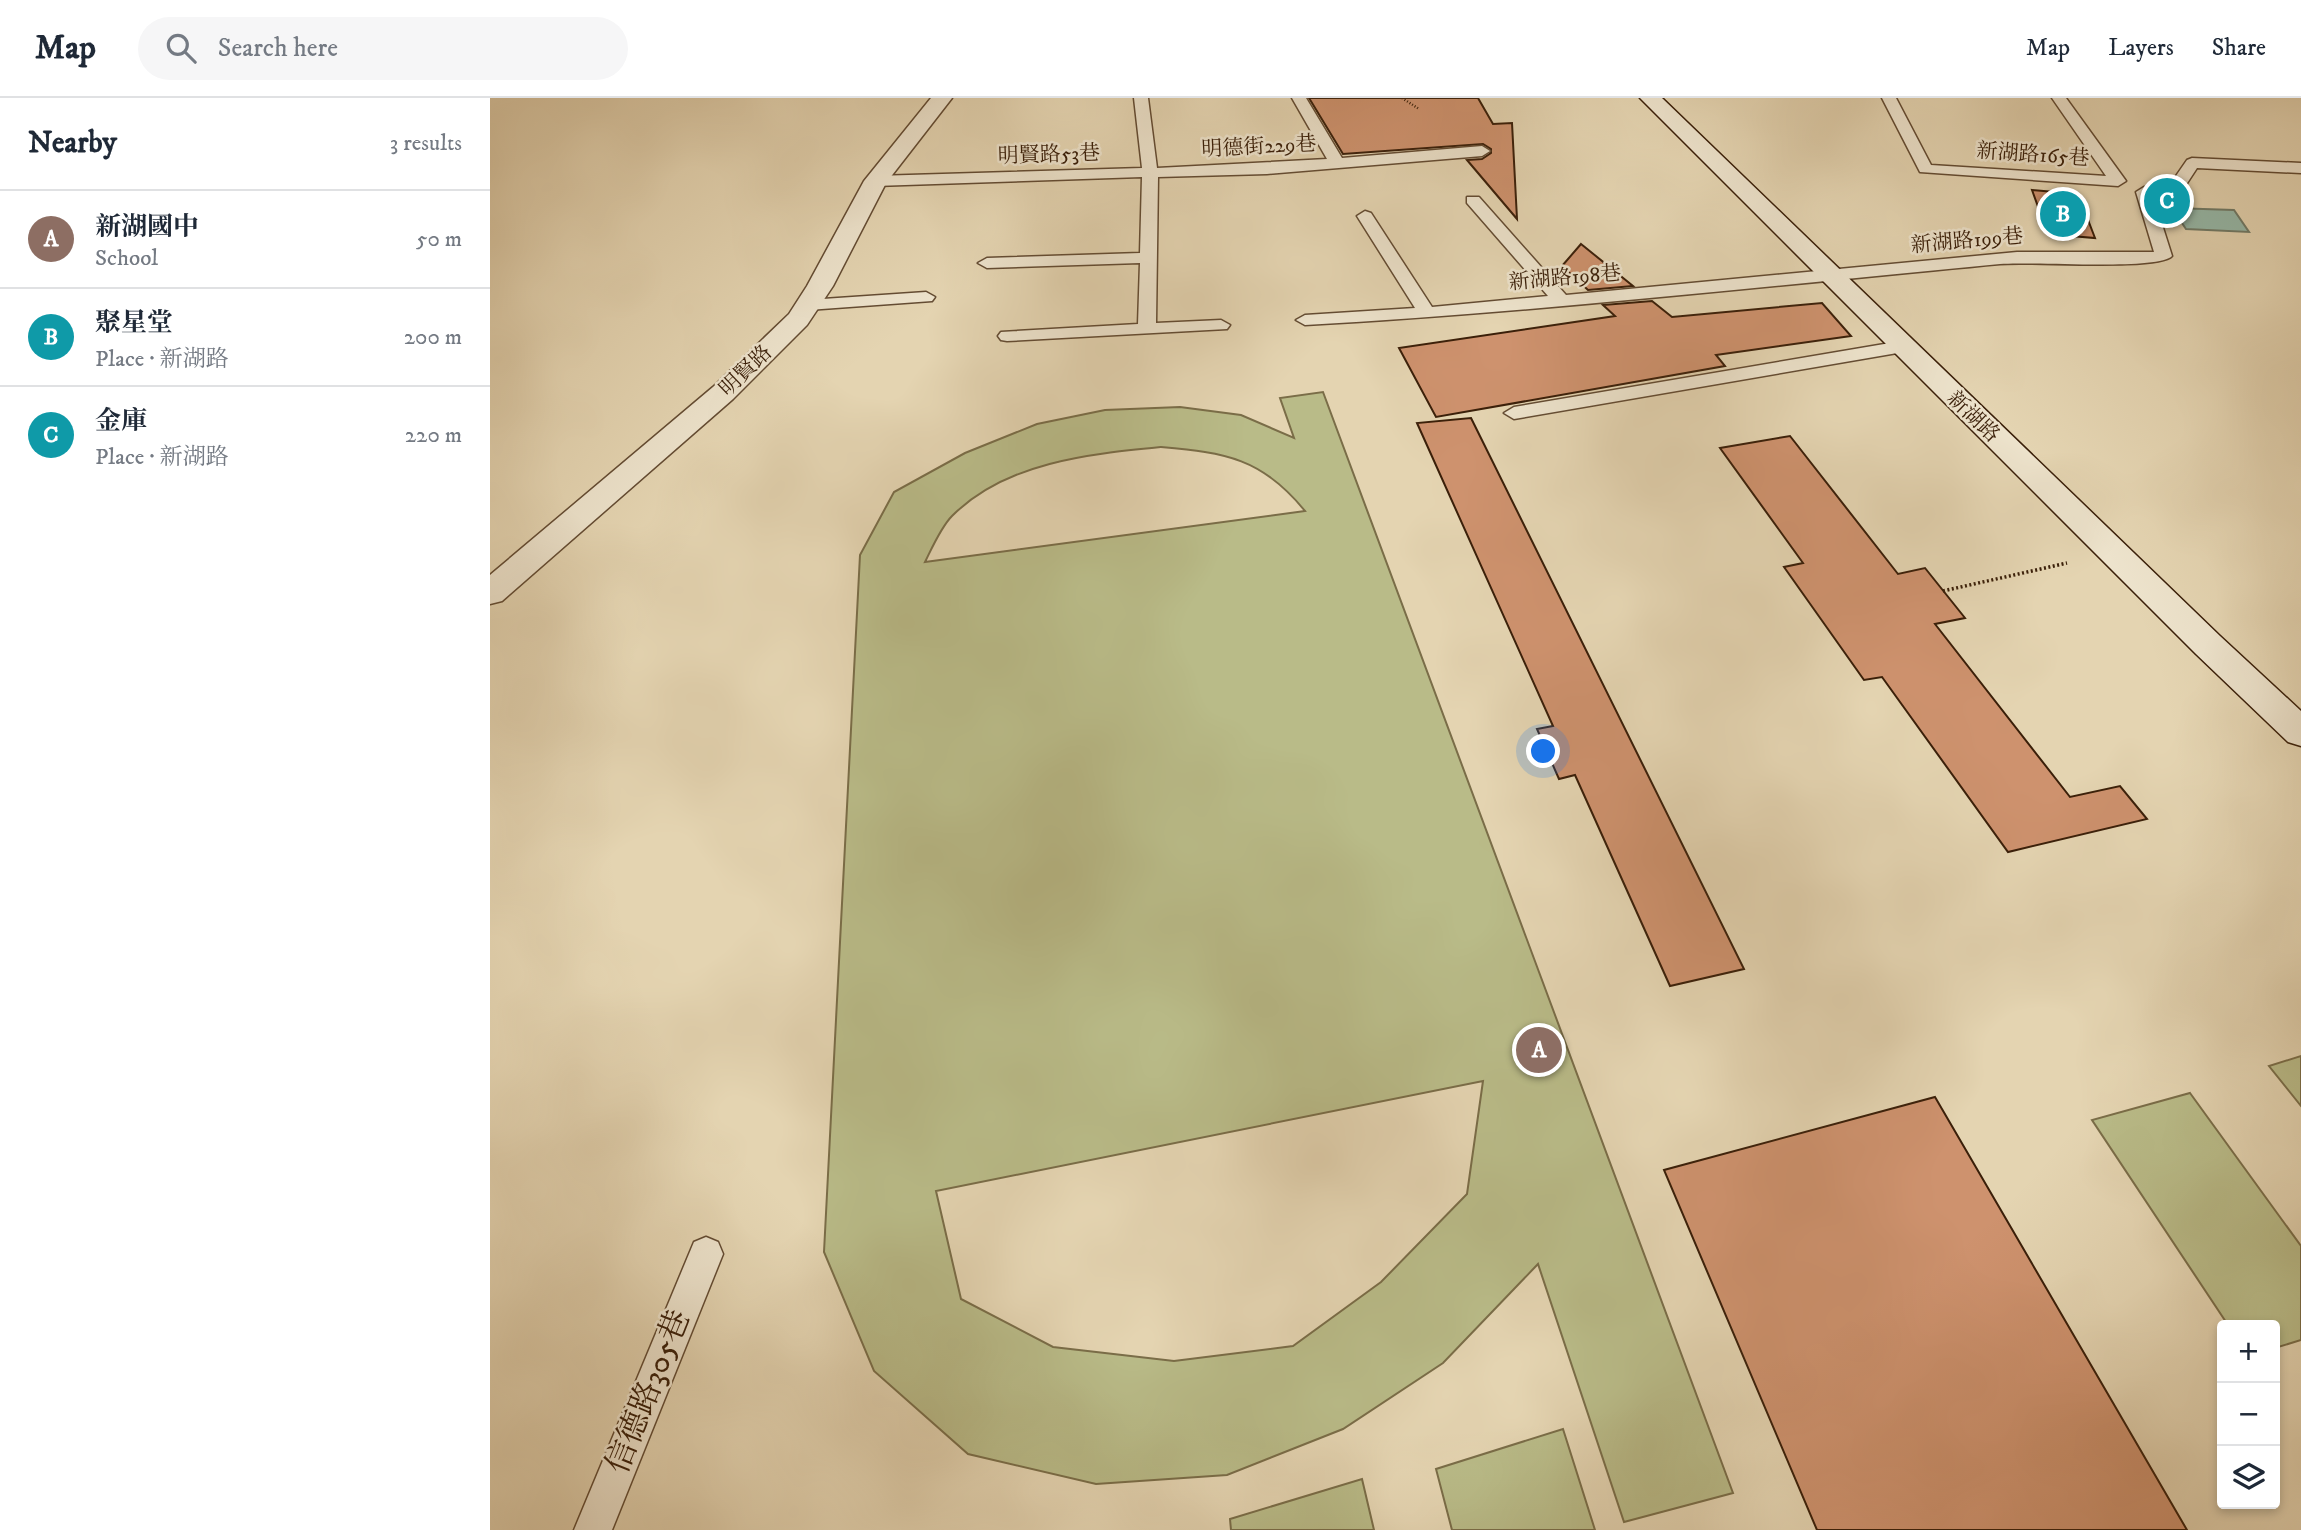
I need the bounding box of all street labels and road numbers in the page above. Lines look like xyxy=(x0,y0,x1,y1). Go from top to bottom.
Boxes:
street label: 明德街229巷 xyxy=(1201,131,1317,163)
street label: 新湖路165巷 xyxy=(1976,138,2090,172)
street label: 明賢路53巷 xyxy=(997,140,1101,170)
street label: 新湖路199巷 xyxy=(1910,223,2024,259)
street label: 新湖路198巷 xyxy=(1508,260,1622,296)
street label: 明賢路 xyxy=(714,340,778,402)
street label: 新湖路 xyxy=(1941,386,2005,448)
street label: 信德路305巷 xyxy=(598,1304,700,1480)

